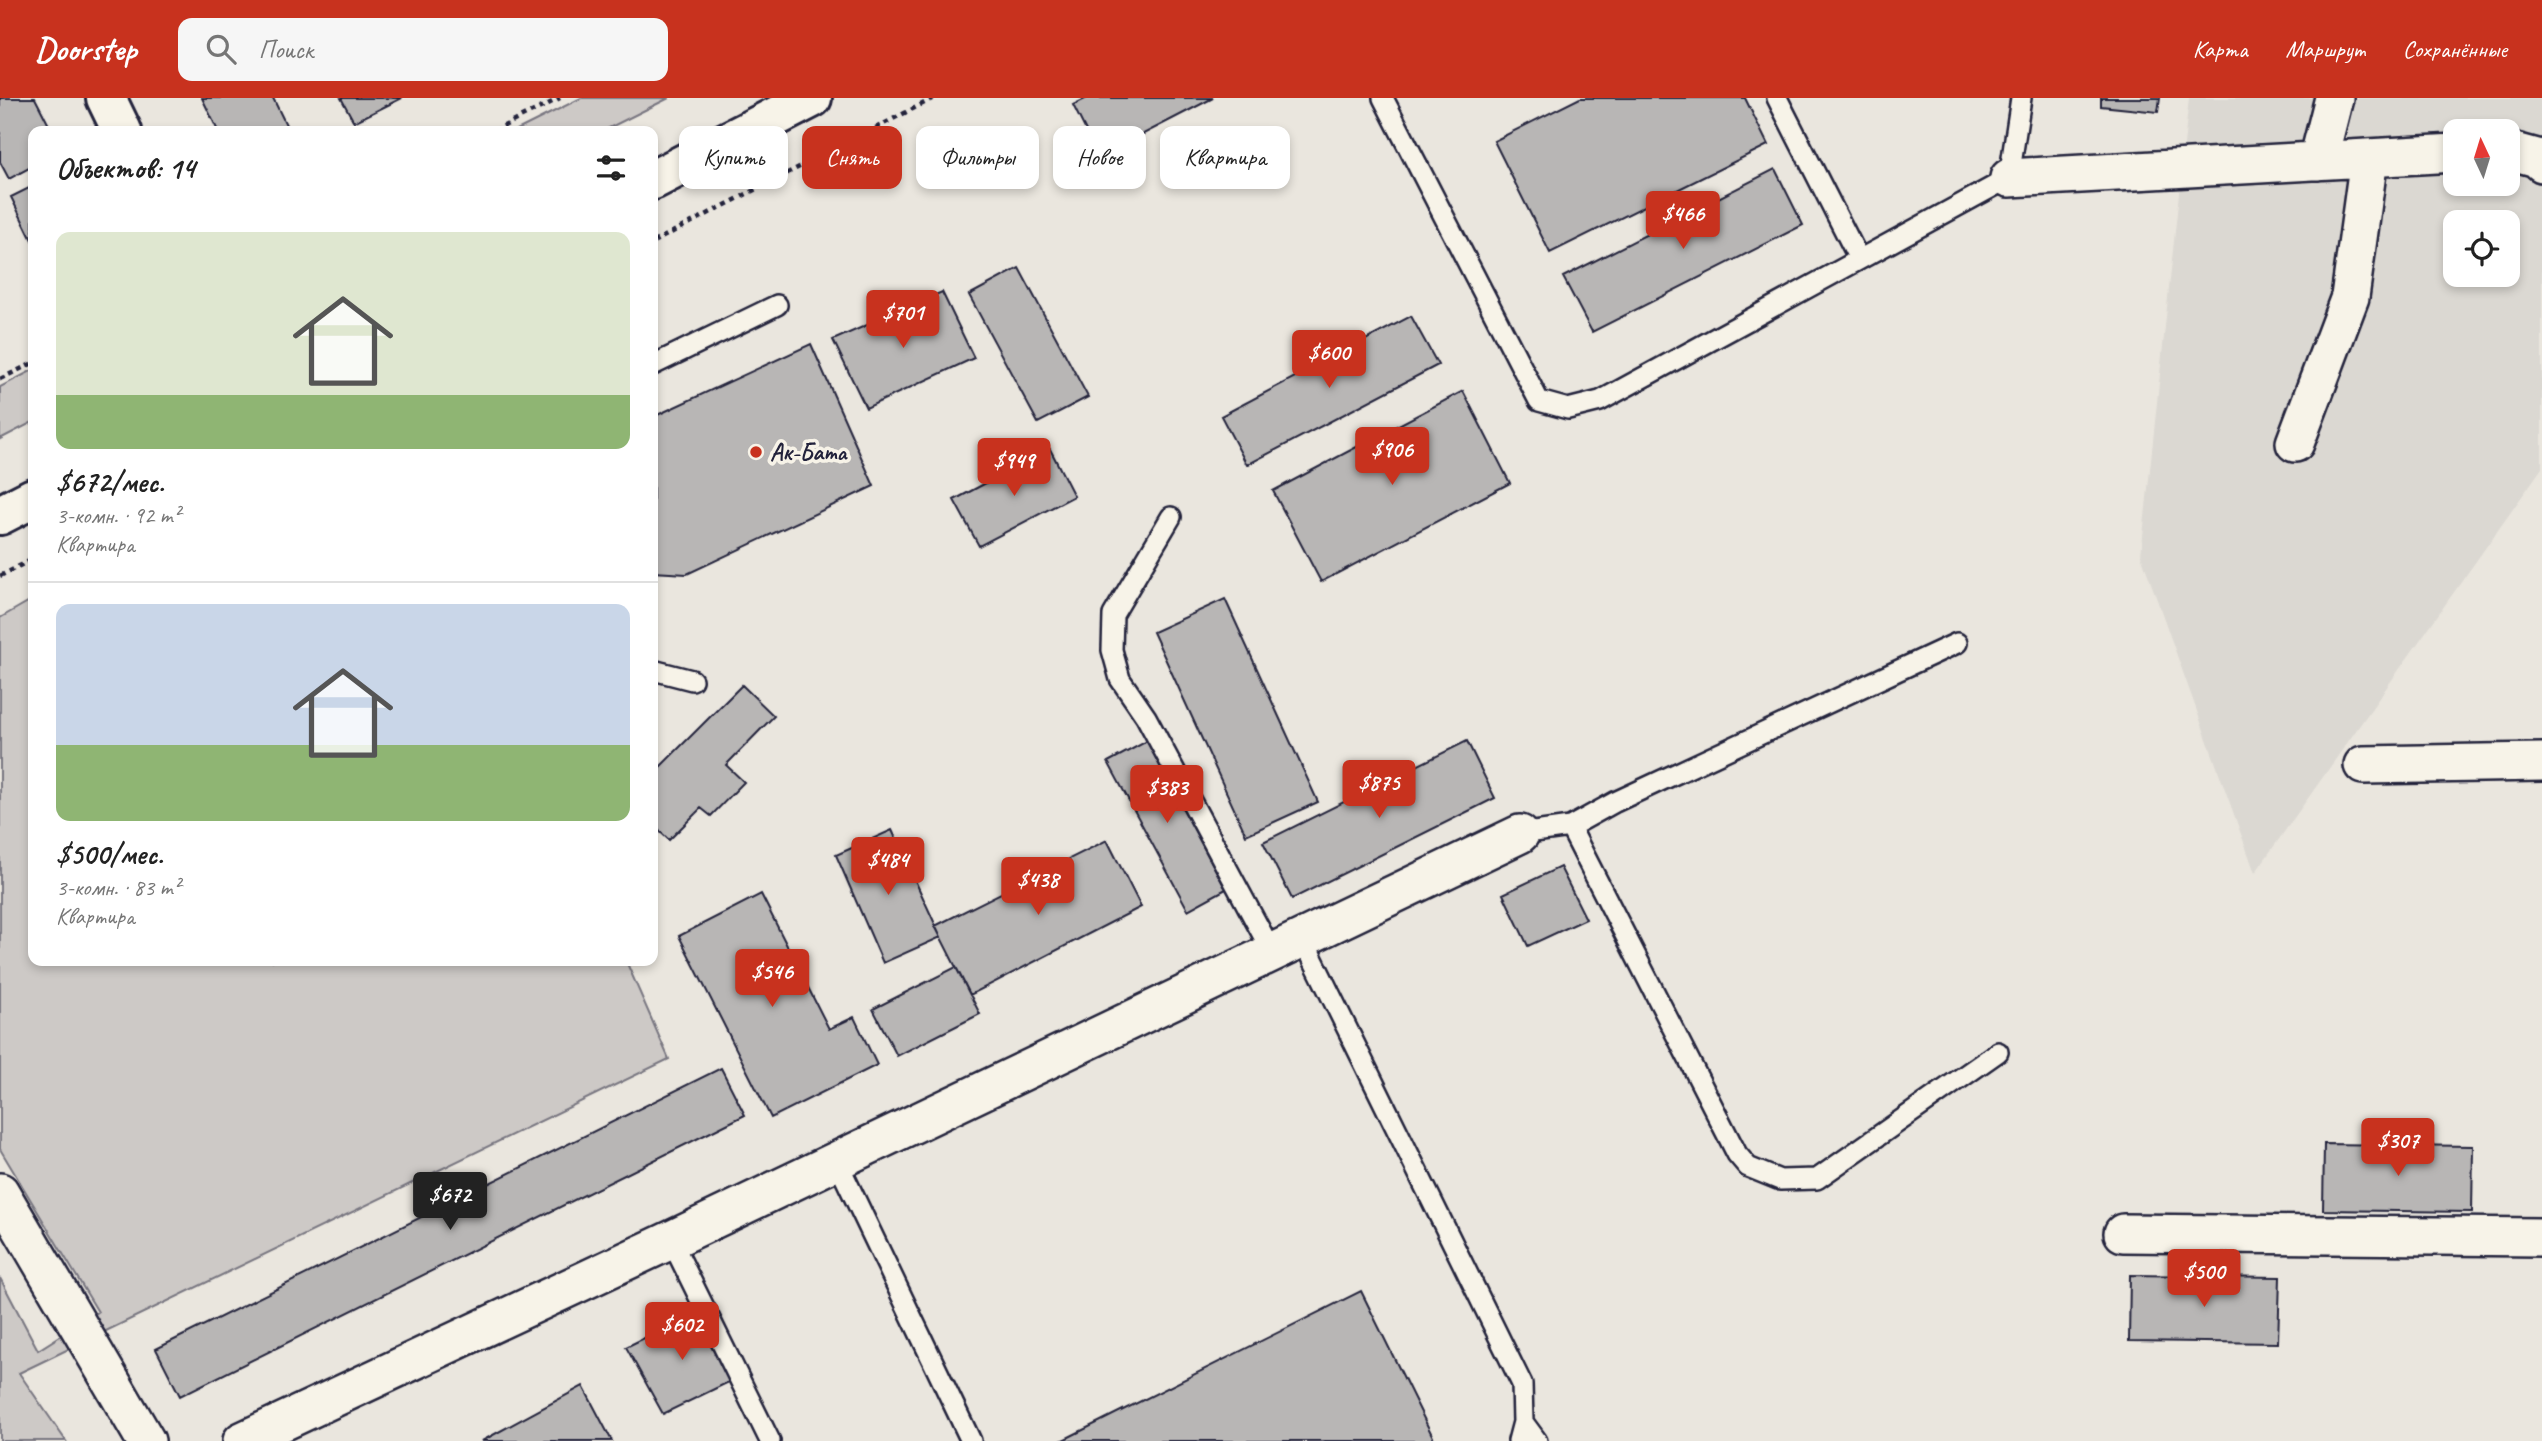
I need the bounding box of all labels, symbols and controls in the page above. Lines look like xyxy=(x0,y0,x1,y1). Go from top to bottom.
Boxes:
search box xyxy=(178,18,668,81)
text: Doorstep xyxy=(35,28,136,70)
icon: search xyxy=(202,30,240,68)
text: Поиск xyxy=(258,33,313,66)
text: Карта xyxy=(2193,34,2248,64)
text: Маршрут xyxy=(2286,34,2365,64)
text: Сохранённые xyxy=(2403,34,2507,64)
north arrow xyxy=(2443,119,2520,196)
map controls xyxy=(2443,119,2520,287)
chip: Купить xyxy=(679,126,788,189)
chip: Снять xyxy=(802,126,902,189)
chip: Фильтры xyxy=(916,126,1039,189)
chip: Новое xyxy=(1053,126,1146,189)
chip: Квартира xyxy=(1160,126,1290,189)
text: Объектов: 14 xyxy=(56,149,195,187)
icon: filters xyxy=(592,149,630,187)
pin: $466 xyxy=(1642,192,1724,251)
text: $466 xyxy=(1662,199,1704,228)
button: locate xyxy=(2443,210,2520,287)
icon: home xyxy=(280,278,406,404)
pin: $701 xyxy=(862,290,944,350)
text: $701 xyxy=(882,298,924,327)
pin: $600 xyxy=(1288,330,1370,390)
text: $600 xyxy=(1308,338,1350,367)
pin: $906 xyxy=(1351,428,1433,487)
text: $906 xyxy=(1371,435,1413,464)
place label: Ак-Бата xyxy=(770,437,848,467)
pin: $949 xyxy=(973,438,1055,498)
marker: Ак-Бата xyxy=(748,444,764,460)
text: $949 xyxy=(994,446,1034,475)
text: $672/мес. xyxy=(56,463,164,501)
text: 3-комн. · 92 m² xyxy=(56,501,180,530)
text: Квартира xyxy=(56,530,134,559)
icon: home xyxy=(280,650,406,776)
pin: $875 xyxy=(1338,760,1420,820)
pin: $383 xyxy=(1126,766,1208,825)
text: $875 xyxy=(1359,768,1399,797)
text: $383 xyxy=(1146,773,1188,802)
text: $500/мес. xyxy=(56,835,163,873)
pin: $484 xyxy=(847,838,929,897)
text: $484 xyxy=(867,845,909,874)
pin: $438 xyxy=(997,858,1079,917)
text: $438 xyxy=(1017,865,1059,894)
text: 3-комн. · 83 m² xyxy=(56,873,180,902)
text: Квартира xyxy=(56,902,134,931)
pin: $546 xyxy=(731,950,813,1009)
text: $546 xyxy=(751,957,793,986)
pin: $307 xyxy=(2357,1118,2439,1178)
text: $307 xyxy=(2377,1126,2419,1155)
pin: $672 xyxy=(409,1172,491,1232)
text: $672 xyxy=(429,1180,471,1209)
pin: $500 xyxy=(2163,1250,2245,1309)
text: $500 xyxy=(2183,1257,2225,1286)
pin: $602 xyxy=(641,1302,723,1362)
text: $602 xyxy=(661,1310,703,1339)

